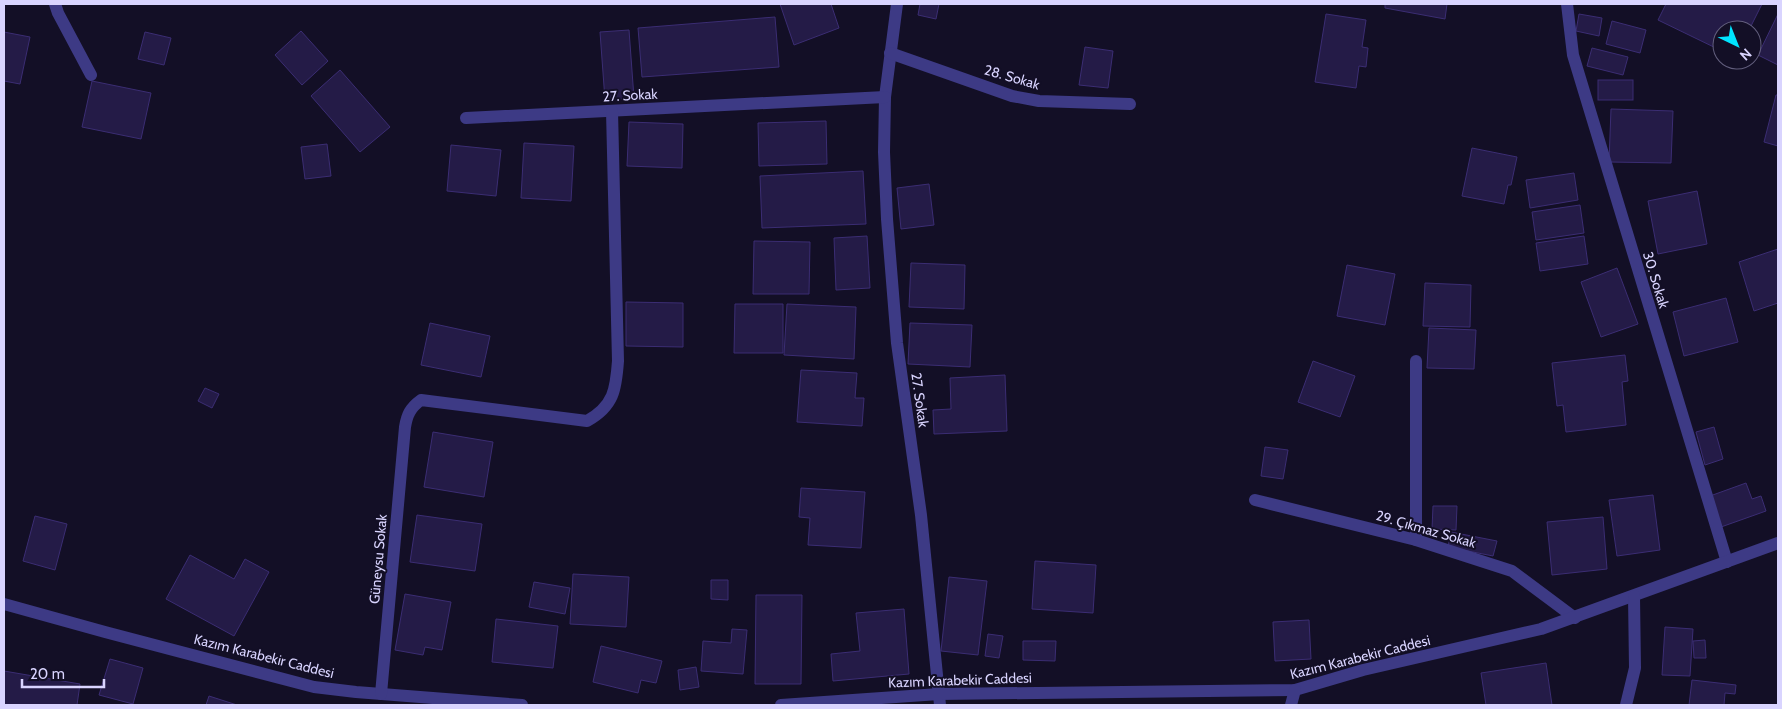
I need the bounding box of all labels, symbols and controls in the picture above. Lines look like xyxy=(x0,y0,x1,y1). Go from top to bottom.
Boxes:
north arrow xyxy=(1712,20,1762,70)
text: N xyxy=(1736,45,1756,64)
street label: 28. Sokak xyxy=(982,60,1043,94)
street label: 27. Sokak xyxy=(602,85,659,105)
street label: 30. Sokak xyxy=(1639,250,1673,311)
street label: 27. Sokak xyxy=(907,372,933,429)
street label: 29. Çıkmaz Sokak xyxy=(1374,506,1479,552)
street label: Güneysu Sokak xyxy=(365,513,391,605)
street label: Kazım Karabekir Caddesi xyxy=(192,630,336,682)
street label: Kazım Karabekir Caddesi xyxy=(1288,631,1432,683)
scale bar xyxy=(22,656,105,688)
text: 20 m xyxy=(30,665,65,683)
street label: Kazım Karabekir Caddesi xyxy=(888,668,1032,692)

